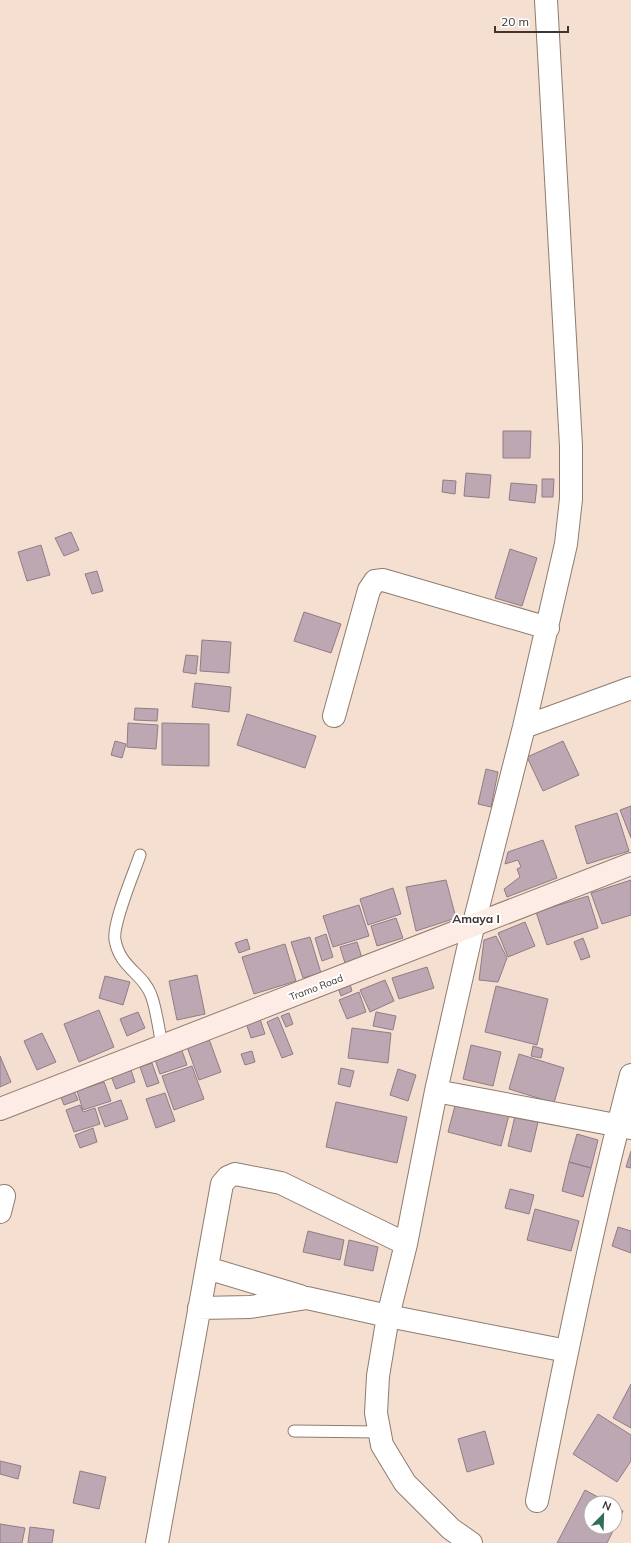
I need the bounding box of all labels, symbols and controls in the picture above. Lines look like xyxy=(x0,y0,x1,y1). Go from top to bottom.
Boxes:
scale bar xyxy=(495,8,568,34)
text: 20 m xyxy=(501,14,529,29)
district label: Amaya I xyxy=(452,911,500,926)
street label: Tramo Road xyxy=(287,971,345,1004)
north arrow xyxy=(583,1495,623,1535)
text: N xyxy=(600,1498,613,1514)

